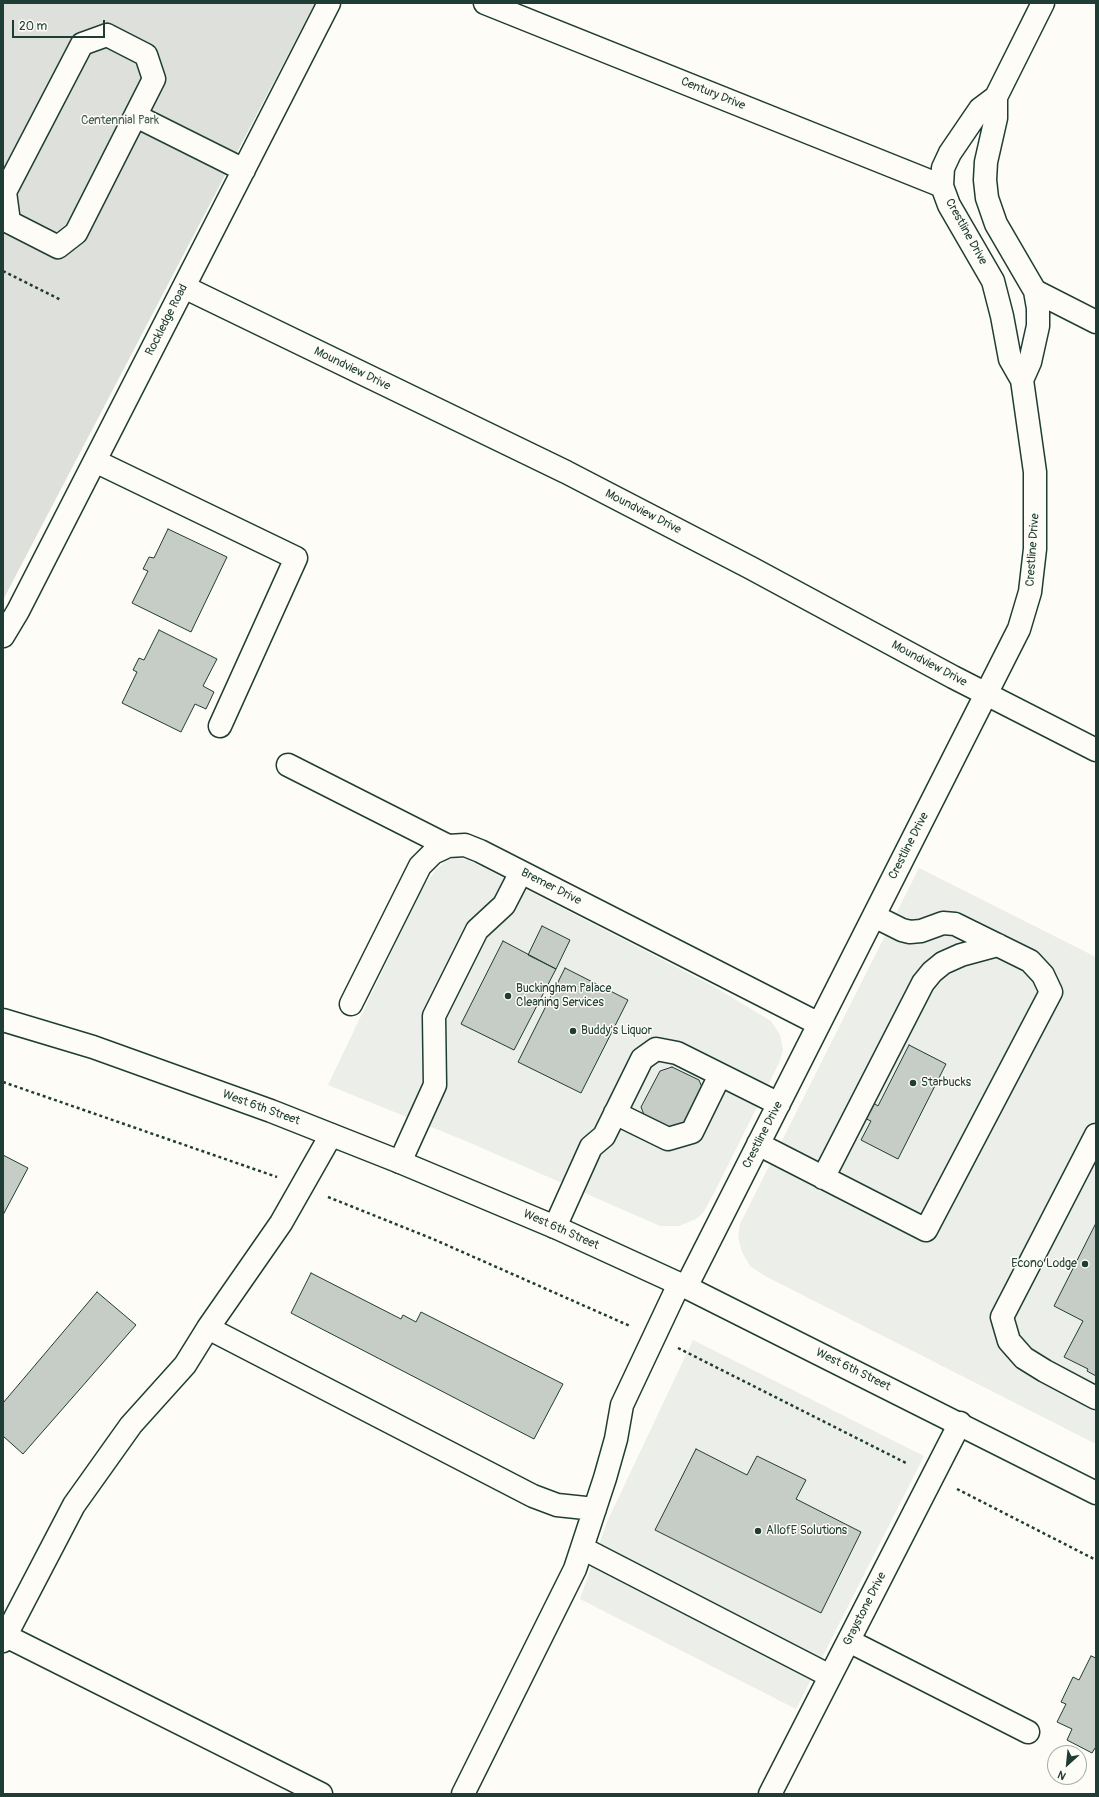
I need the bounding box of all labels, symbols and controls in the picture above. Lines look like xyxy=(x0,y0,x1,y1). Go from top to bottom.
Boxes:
scale bar xyxy=(14,12,107,38)
text: 20 m xyxy=(19,19,47,34)
street label: Century Drive xyxy=(679,75,747,113)
park label: Centennial Park xyxy=(81,114,159,128)
street label: Crestline Drive xyxy=(942,196,990,268)
street label: Rockledge Road xyxy=(143,282,191,358)
street label: Moundview Drive xyxy=(311,344,393,394)
street label: Moundview Drive xyxy=(603,487,683,537)
street label: Crestline Drive xyxy=(1023,513,1043,587)
street label: Moundview Drive xyxy=(889,638,969,690)
street label: Crestline Drive xyxy=(886,810,932,882)
street label: Bremer Drive xyxy=(518,866,584,908)
place label: Buckingham Palace Cleaning Services xyxy=(516,982,612,1010)
marker: Buckingham Palace Cleaning Services xyxy=(503,991,513,1001)
place label: Buddy's Liquor xyxy=(581,1024,652,1038)
marker: Buddy's Liquor xyxy=(568,1026,578,1036)
place label: Starbucks xyxy=(921,1076,971,1090)
marker: Starbucks xyxy=(908,1078,918,1088)
street label: West 6th Street xyxy=(220,1087,302,1129)
street label: Crestline Drive xyxy=(740,1099,786,1171)
street label: West 6th Street xyxy=(521,1207,601,1253)
place label: Econo Lodge xyxy=(1011,1257,1077,1271)
marker: Econo Lodge xyxy=(1080,1259,1090,1269)
street label: West 6th Street xyxy=(813,1346,893,1394)
place label: AllofE Solutions xyxy=(766,1524,847,1538)
marker: AllofE Solutions xyxy=(753,1526,763,1536)
street label: Graystone Drive xyxy=(840,1570,890,1648)
north arrow xyxy=(1047,1745,1087,1785)
text: N xyxy=(1056,1768,1068,1783)

